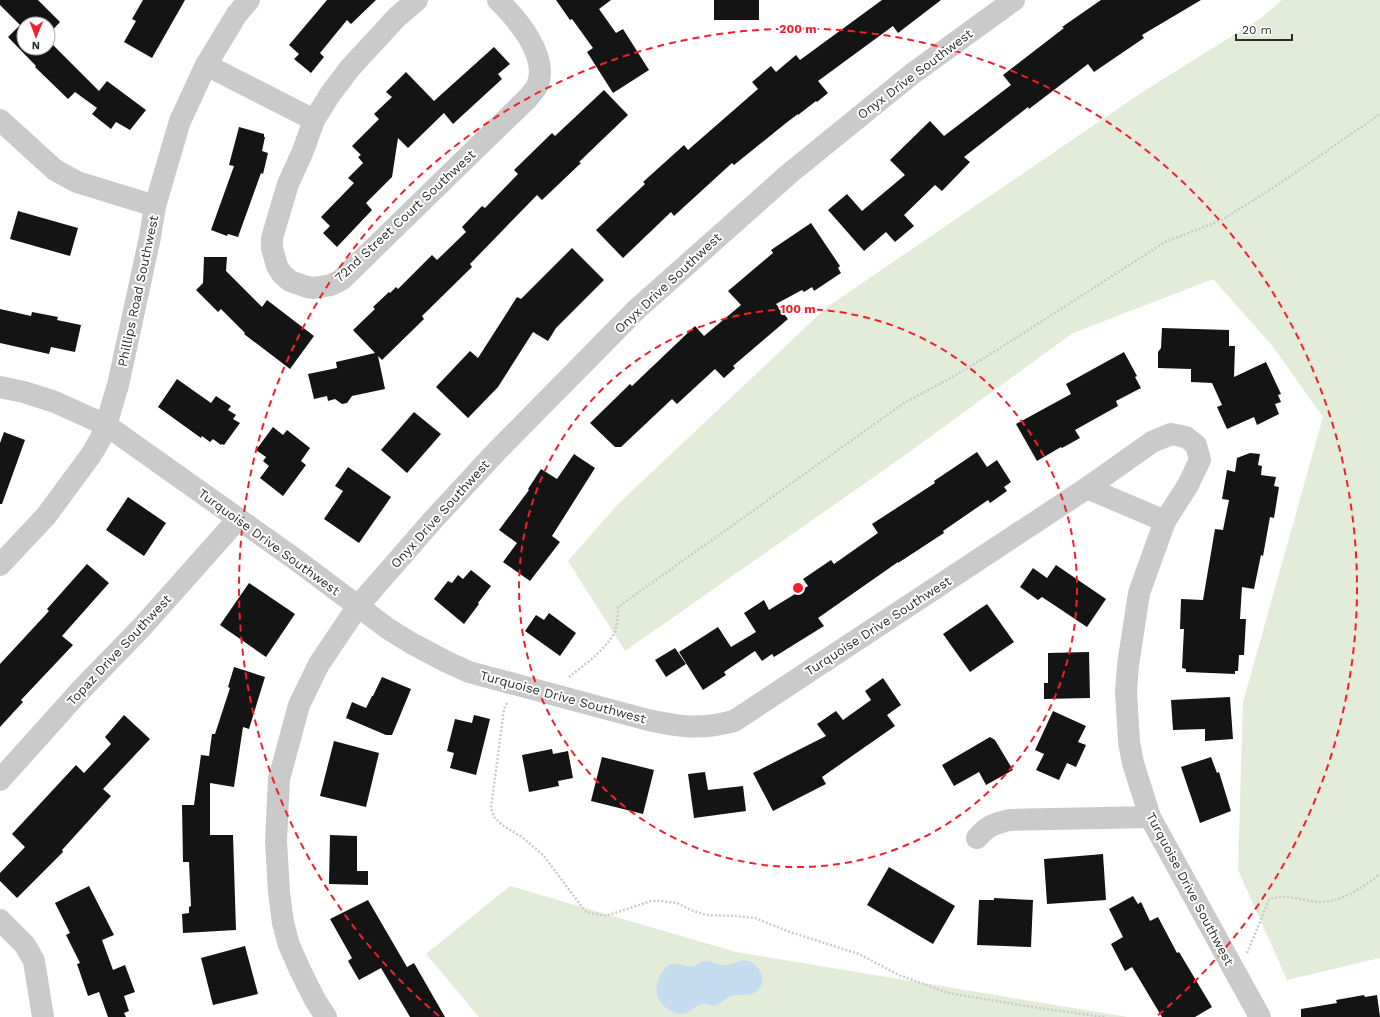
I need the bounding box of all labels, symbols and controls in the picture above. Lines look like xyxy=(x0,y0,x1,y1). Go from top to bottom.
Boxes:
north arrow xyxy=(16,16,56,56)
scale bar xyxy=(1236,16,1292,42)
text: 200 m xyxy=(779,22,817,36)
text: 20 m xyxy=(1242,23,1272,37)
street label: Onyx Drive Southwest xyxy=(855,26,976,122)
text: N xyxy=(32,39,40,52)
street label: 72nd Street Court Southwest xyxy=(332,147,479,285)
street label: Phillips Road Southwest xyxy=(115,213,162,368)
street label: Onyx Drive Southwest xyxy=(612,229,725,336)
text: 100 m xyxy=(780,302,816,316)
street label: Onyx Drive Southwest xyxy=(388,457,493,571)
street label: Turquoise Drive Southwest xyxy=(195,486,343,599)
street label: Turquoise Drive Southwest xyxy=(802,573,954,679)
centre of rings xyxy=(791,581,805,595)
street label: Topaz Drive Southwest xyxy=(64,591,175,708)
street label: Turquoise Drive Southwest xyxy=(478,668,648,727)
street label: Turquoise Drive Southwest xyxy=(1143,810,1237,969)

